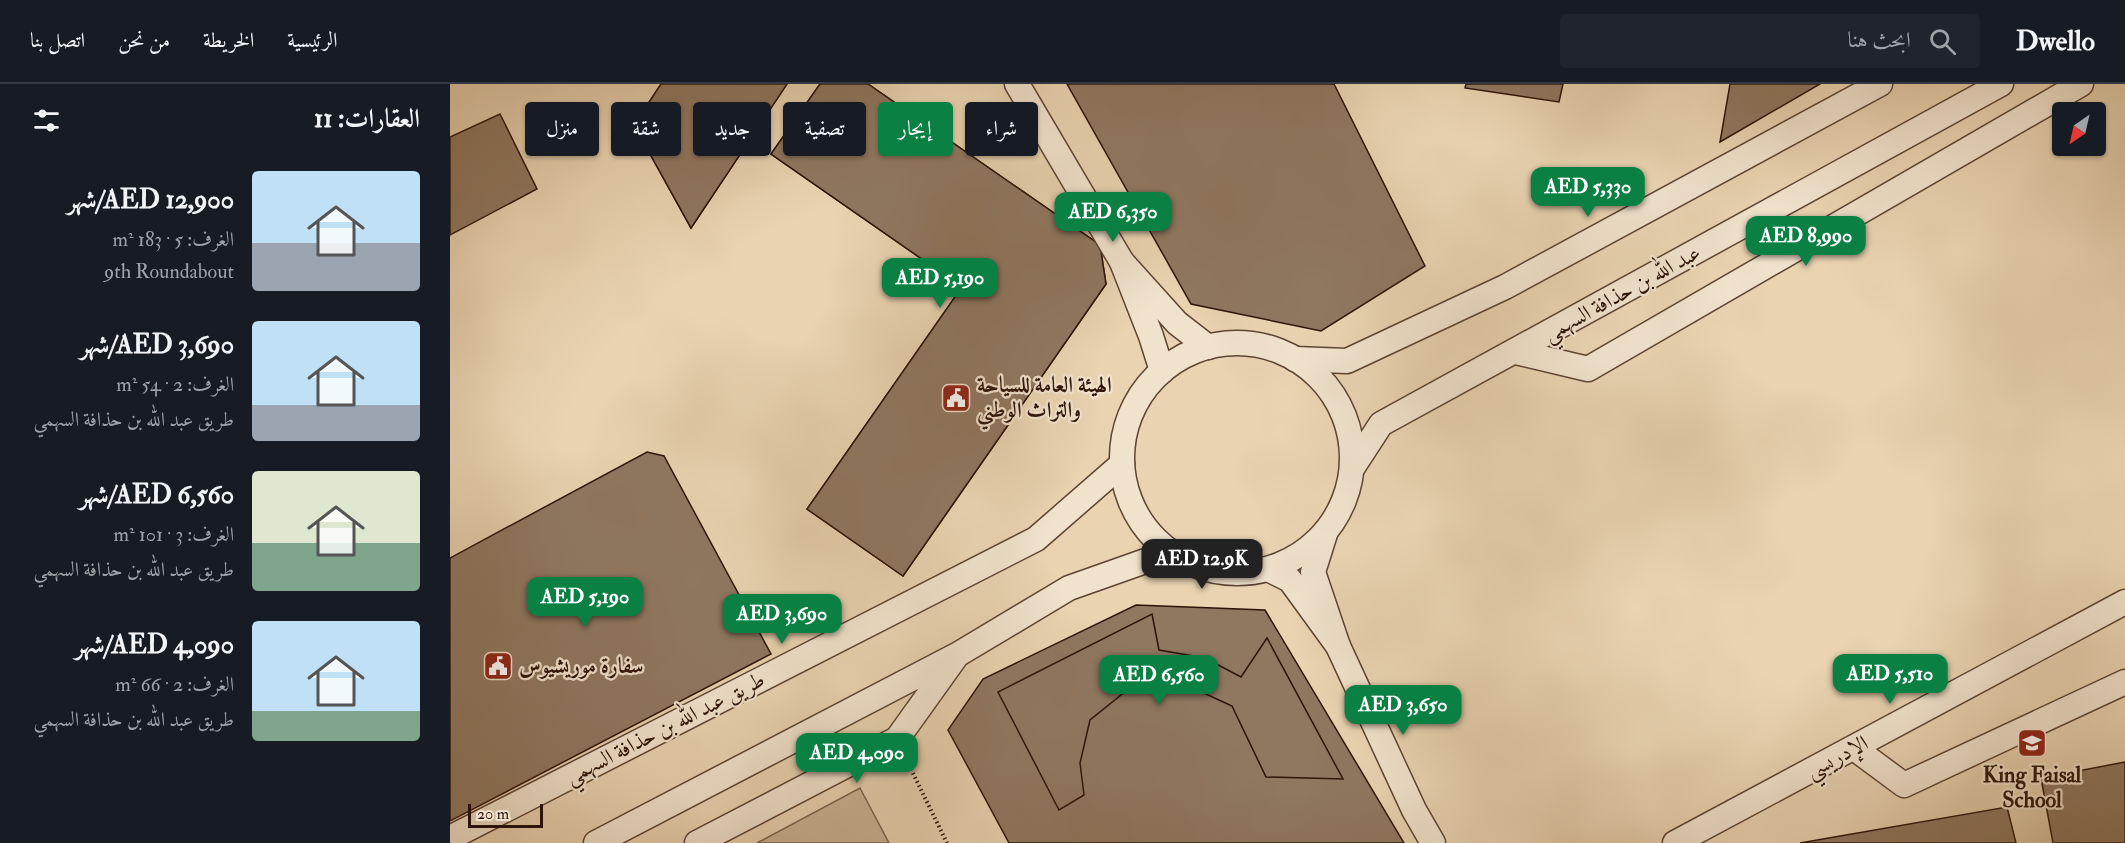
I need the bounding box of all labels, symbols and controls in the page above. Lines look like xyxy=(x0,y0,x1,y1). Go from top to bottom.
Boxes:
search box xyxy=(1560,14,1980,68)
text: Dwello xyxy=(2016,24,2095,59)
icon: search xyxy=(1926,25,1959,58)
text: ابحث هنا xyxy=(1847,26,1911,54)
text: اتصل بنا xyxy=(30,27,85,54)
text: من نحن xyxy=(118,27,170,54)
text: الخريطة xyxy=(203,27,254,54)
text: الرئيسية xyxy=(287,27,338,54)
chip: منزل xyxy=(525,102,599,156)
chip: شقة xyxy=(611,102,681,156)
chip: جديد xyxy=(693,102,771,156)
chip: تصفية xyxy=(783,102,866,156)
chip: إيجار xyxy=(878,102,953,156)
chip: شراء xyxy=(965,102,1038,156)
north arrow xyxy=(2052,102,2106,156)
map controls xyxy=(2052,102,2106,156)
text: العقارات: 11 xyxy=(314,103,420,135)
icon: filters xyxy=(30,104,63,137)
pin: AED 5,330 xyxy=(1519,167,1657,218)
text: AED 5,330 xyxy=(1545,174,1631,199)
text: AED 12,900/شهر xyxy=(67,184,234,216)
pin: AED 6,350 xyxy=(1044,192,1182,243)
icon: home xyxy=(300,195,372,267)
text: AED 6,350 xyxy=(1069,199,1157,224)
pin: AED 8,990 xyxy=(1737,216,1875,267)
text: AED 8,990 xyxy=(1760,223,1852,248)
text: الغرف: 5 · 183 m² xyxy=(112,227,234,252)
street label: عبد الله بن حذافة السهمي xyxy=(1536,235,1708,353)
pin: AED 5,190 xyxy=(871,258,1009,309)
text: 9th Roundabout xyxy=(104,259,234,284)
text: AED 5,190 xyxy=(896,265,984,290)
text: AED 3,690/شهر xyxy=(80,329,234,361)
icon: home xyxy=(300,345,372,417)
place label: الهيئة العامة للسياحة والتراث الوطني xyxy=(977,371,1112,430)
text: الغرف: 2 · 54 m² xyxy=(116,372,234,397)
public building icon: الهيئة العامة للسياحة والتراث الوطني xyxy=(940,382,972,414)
text: طريق عبد الله بن حذافة السهمي xyxy=(34,407,234,432)
text: AED 6,560/شهر xyxy=(79,479,234,511)
icon: home xyxy=(300,495,372,567)
text: الغرف: 3 · 101 m² xyxy=(113,522,234,547)
pin: AED 12.9K xyxy=(1133,539,1271,590)
text: AED 12.9K xyxy=(1156,546,1249,571)
text: طريق عبد الله بن حذافة السهمي xyxy=(34,557,234,582)
pin: AED 5,190 xyxy=(516,577,654,628)
text: AED 5,190 xyxy=(541,584,629,609)
pin: AED 3,690 xyxy=(713,594,851,645)
text: AED 3,690 xyxy=(737,601,827,626)
text: AED 4,090/شهر xyxy=(75,629,234,661)
icon: home xyxy=(300,645,372,717)
public building icon: سفارة موريشيوس xyxy=(482,650,514,682)
place label: سفارة موريشيوس xyxy=(519,652,644,680)
pin: AED 5,510 xyxy=(1821,654,1959,705)
pin: AED 6,560 xyxy=(1090,655,1228,706)
text: AED 5,510 xyxy=(1847,661,1933,686)
street label: طريق عبد الله بن حذافة السهمي xyxy=(559,662,772,796)
text: AED 6,560 xyxy=(1113,662,1205,687)
text: الغرف: 2 · 66 m² xyxy=(115,672,234,697)
pin: AED 3,650 xyxy=(1334,685,1472,736)
text: AED 3,650 xyxy=(1359,692,1447,717)
text: طريق عبد الله بن حذافة السهمي xyxy=(34,707,234,732)
school or university icon: King Faisal School xyxy=(2016,727,2048,759)
street label: الإدريسي xyxy=(1801,729,1876,790)
pin: AED 4,090 xyxy=(788,733,926,784)
text: AED 4,090 xyxy=(810,740,904,765)
place label: King Faisal School xyxy=(1983,761,2082,814)
scale bar xyxy=(468,801,543,828)
text: 20 m xyxy=(477,804,509,824)

